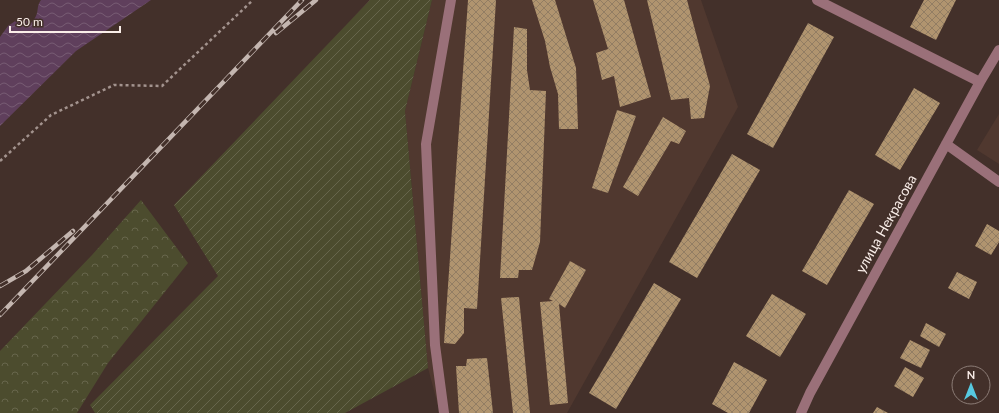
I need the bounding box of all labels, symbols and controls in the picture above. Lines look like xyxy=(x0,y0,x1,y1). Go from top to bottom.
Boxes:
scale bar xyxy=(10,8,120,34)
text: 50 m xyxy=(16,14,43,29)
street label: улица Некрасова xyxy=(851,171,920,276)
north arrow xyxy=(951,365,991,405)
text: N xyxy=(967,368,975,381)

